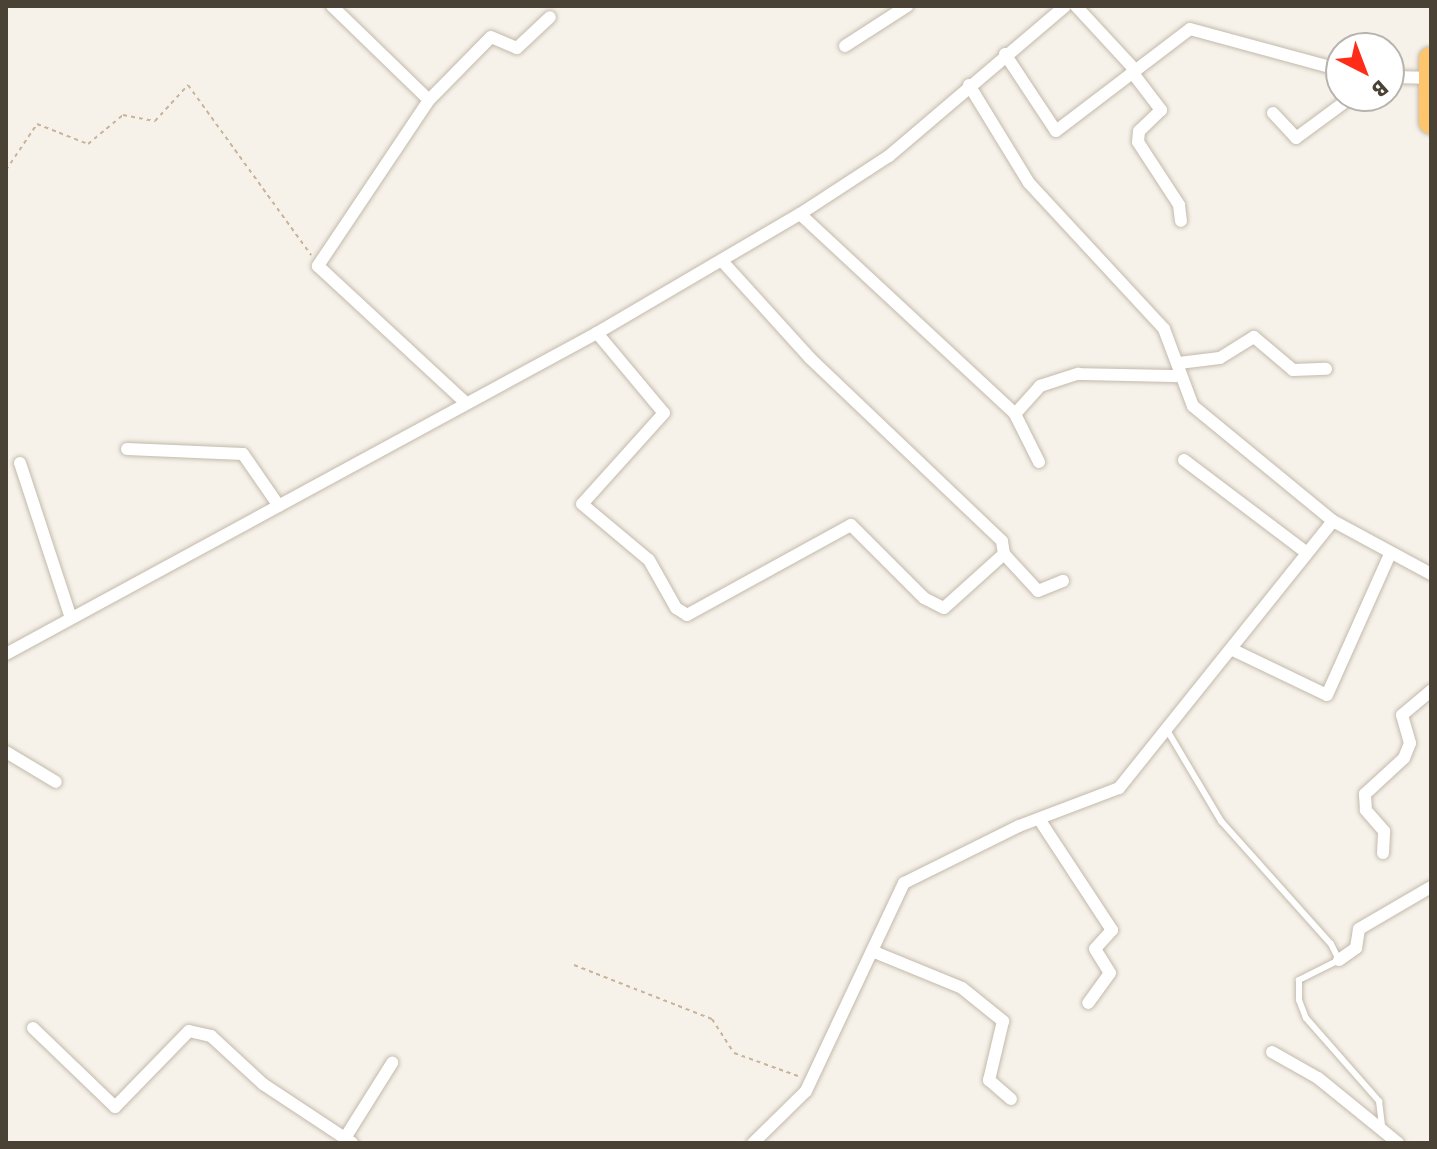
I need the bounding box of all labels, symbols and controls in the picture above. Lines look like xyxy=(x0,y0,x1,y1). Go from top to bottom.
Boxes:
north arrow xyxy=(1325,32,1405,112)
text: B xyxy=(1366,75,1394,103)

